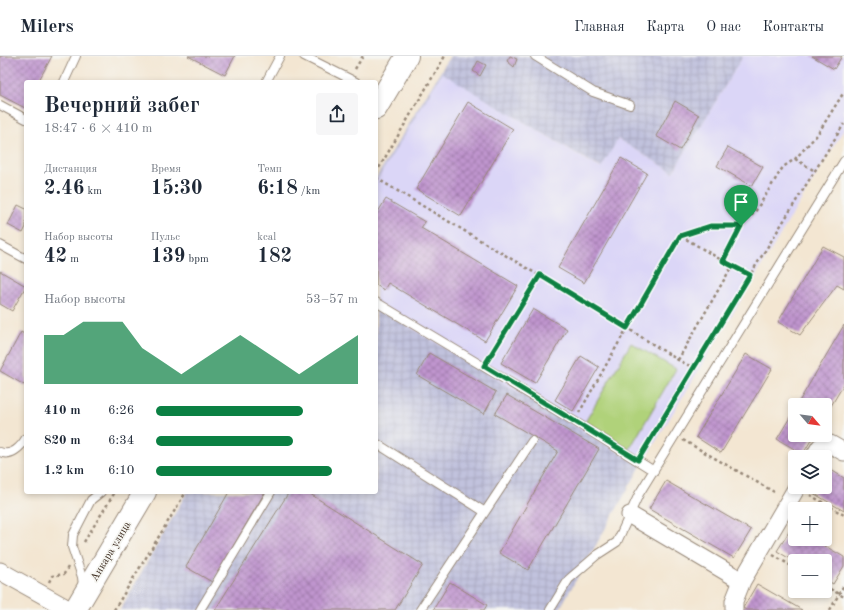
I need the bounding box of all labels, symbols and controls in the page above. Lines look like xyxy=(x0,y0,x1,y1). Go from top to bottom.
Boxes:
text: Milers xyxy=(20,18,74,37)
text: Главная xyxy=(574,20,624,34)
text: Карта xyxy=(646,20,684,34)
text: О нас xyxy=(706,20,741,34)
text: Контакты xyxy=(763,20,824,34)
button: share xyxy=(316,93,358,135)
text: Вечерний забег xyxy=(44,95,200,117)
text: 18:47 · 6 × 410 m xyxy=(44,122,152,135)
text: Дистанция xyxy=(44,164,97,175)
text: Время xyxy=(151,164,181,175)
text: Темп xyxy=(257,164,282,175)
text: 2.46 xyxy=(44,179,84,199)
text: 15:30 xyxy=(151,179,203,199)
text: 6:18 xyxy=(257,179,298,199)
pin xyxy=(724,185,758,226)
text: km xyxy=(84,186,102,197)
text: /km xyxy=(298,186,320,197)
icon: arrive xyxy=(730,191,752,213)
text: Набор высоты xyxy=(44,232,113,243)
text: Пульс xyxy=(151,232,180,243)
text: kcal xyxy=(257,232,276,243)
text: 42 xyxy=(44,247,67,267)
text: 139 xyxy=(151,247,185,267)
text: 182 xyxy=(257,247,292,267)
text: m xyxy=(67,254,79,265)
text: bpm xyxy=(185,254,209,265)
text: Набор высоты xyxy=(44,293,126,306)
text: 53–57 m xyxy=(306,293,358,306)
north arrow xyxy=(788,398,832,442)
map controls xyxy=(788,398,832,598)
text: 410 m xyxy=(44,404,81,417)
text: 6:26 xyxy=(108,404,134,417)
text: 820 m xyxy=(44,434,81,447)
text: 6:34 xyxy=(108,434,134,447)
button: layers xyxy=(788,450,832,494)
text: 1.2 km xyxy=(44,464,84,477)
text: 6:10 xyxy=(108,464,134,477)
button: + xyxy=(788,502,832,546)
street label: Анкара улица xyxy=(89,519,134,584)
button: − xyxy=(788,554,832,598)

